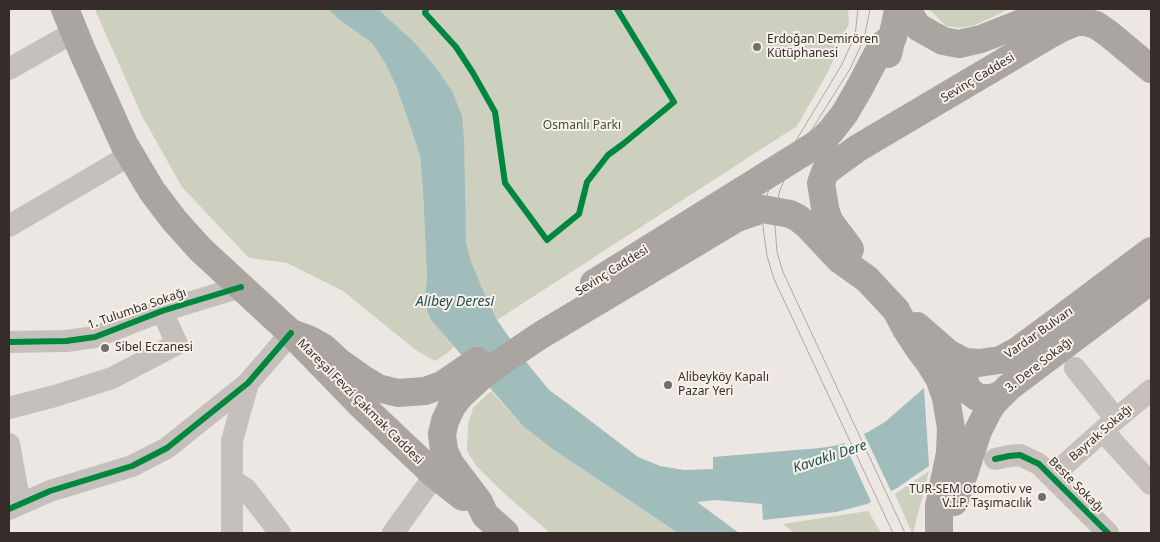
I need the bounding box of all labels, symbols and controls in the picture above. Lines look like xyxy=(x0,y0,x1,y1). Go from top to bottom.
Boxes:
place label: Erdoğan Demirören Kütüphanesi xyxy=(767,33,878,61)
marker: Erdoğan Demirören Kütüphanesi xyxy=(751,41,763,53)
street label: Sevinç Caddesi xyxy=(939,50,1017,106)
park label: Osmanlı Parkı xyxy=(543,119,621,133)
street label: Sevinç Caddesi xyxy=(573,243,651,299)
street label: 1. Tulumba Sokağı xyxy=(86,285,188,333)
water label: Alibey Deresi xyxy=(416,294,494,310)
street label: Vardar Bulvarı xyxy=(1002,304,1076,362)
street label: 3. Dere Sokağı xyxy=(1003,334,1075,396)
street label: Mareşal Fevzi Çakmak Caddesi xyxy=(294,336,426,468)
place label: Sibel Eczanesi xyxy=(115,341,193,355)
marker: Sibel Eczanesi xyxy=(99,342,111,354)
place label: Alibeyköy Kapalı Pazar Yeri xyxy=(678,371,769,399)
marker: Alibeyköy Kapalı Pazar Yeri xyxy=(662,379,674,391)
street label: Bayrak Sokağı xyxy=(1066,402,1136,464)
water label: Kavaklı Dere xyxy=(791,437,869,477)
street label: Beste Sokağı xyxy=(1045,454,1107,516)
place label: TUR-SEM Otomotiv ve V.İ.P. Taşımacılık xyxy=(909,483,1032,511)
marker: TUR-SEM Otomotiv ve V.İ.P. Taşımacılık xyxy=(1036,491,1048,503)

